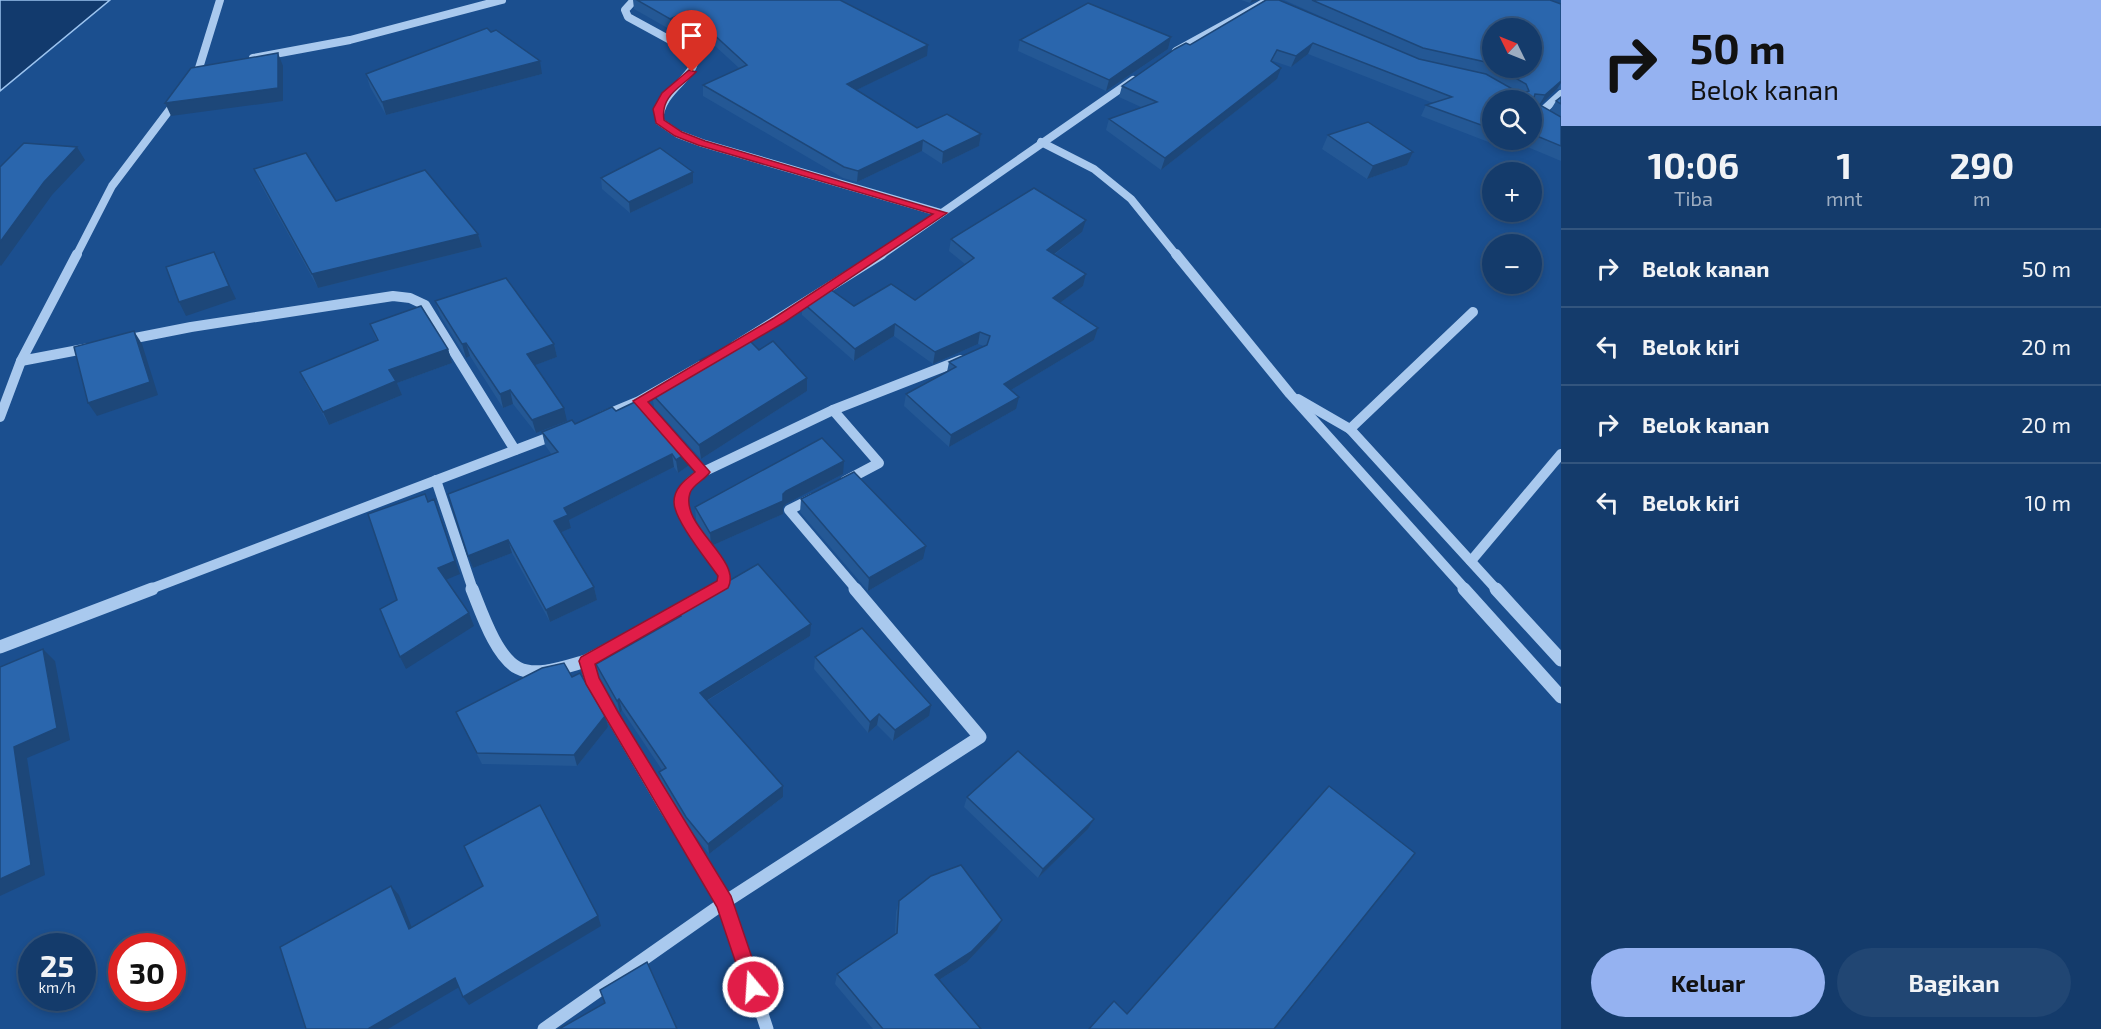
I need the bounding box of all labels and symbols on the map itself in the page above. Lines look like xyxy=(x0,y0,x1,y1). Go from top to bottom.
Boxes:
pin xyxy=(666,10,717,72)
north arrow xyxy=(1482,18,1542,78)
speed limit sign: 30 xyxy=(108,933,186,1011)
position arrow xyxy=(721,955,785,1019)

